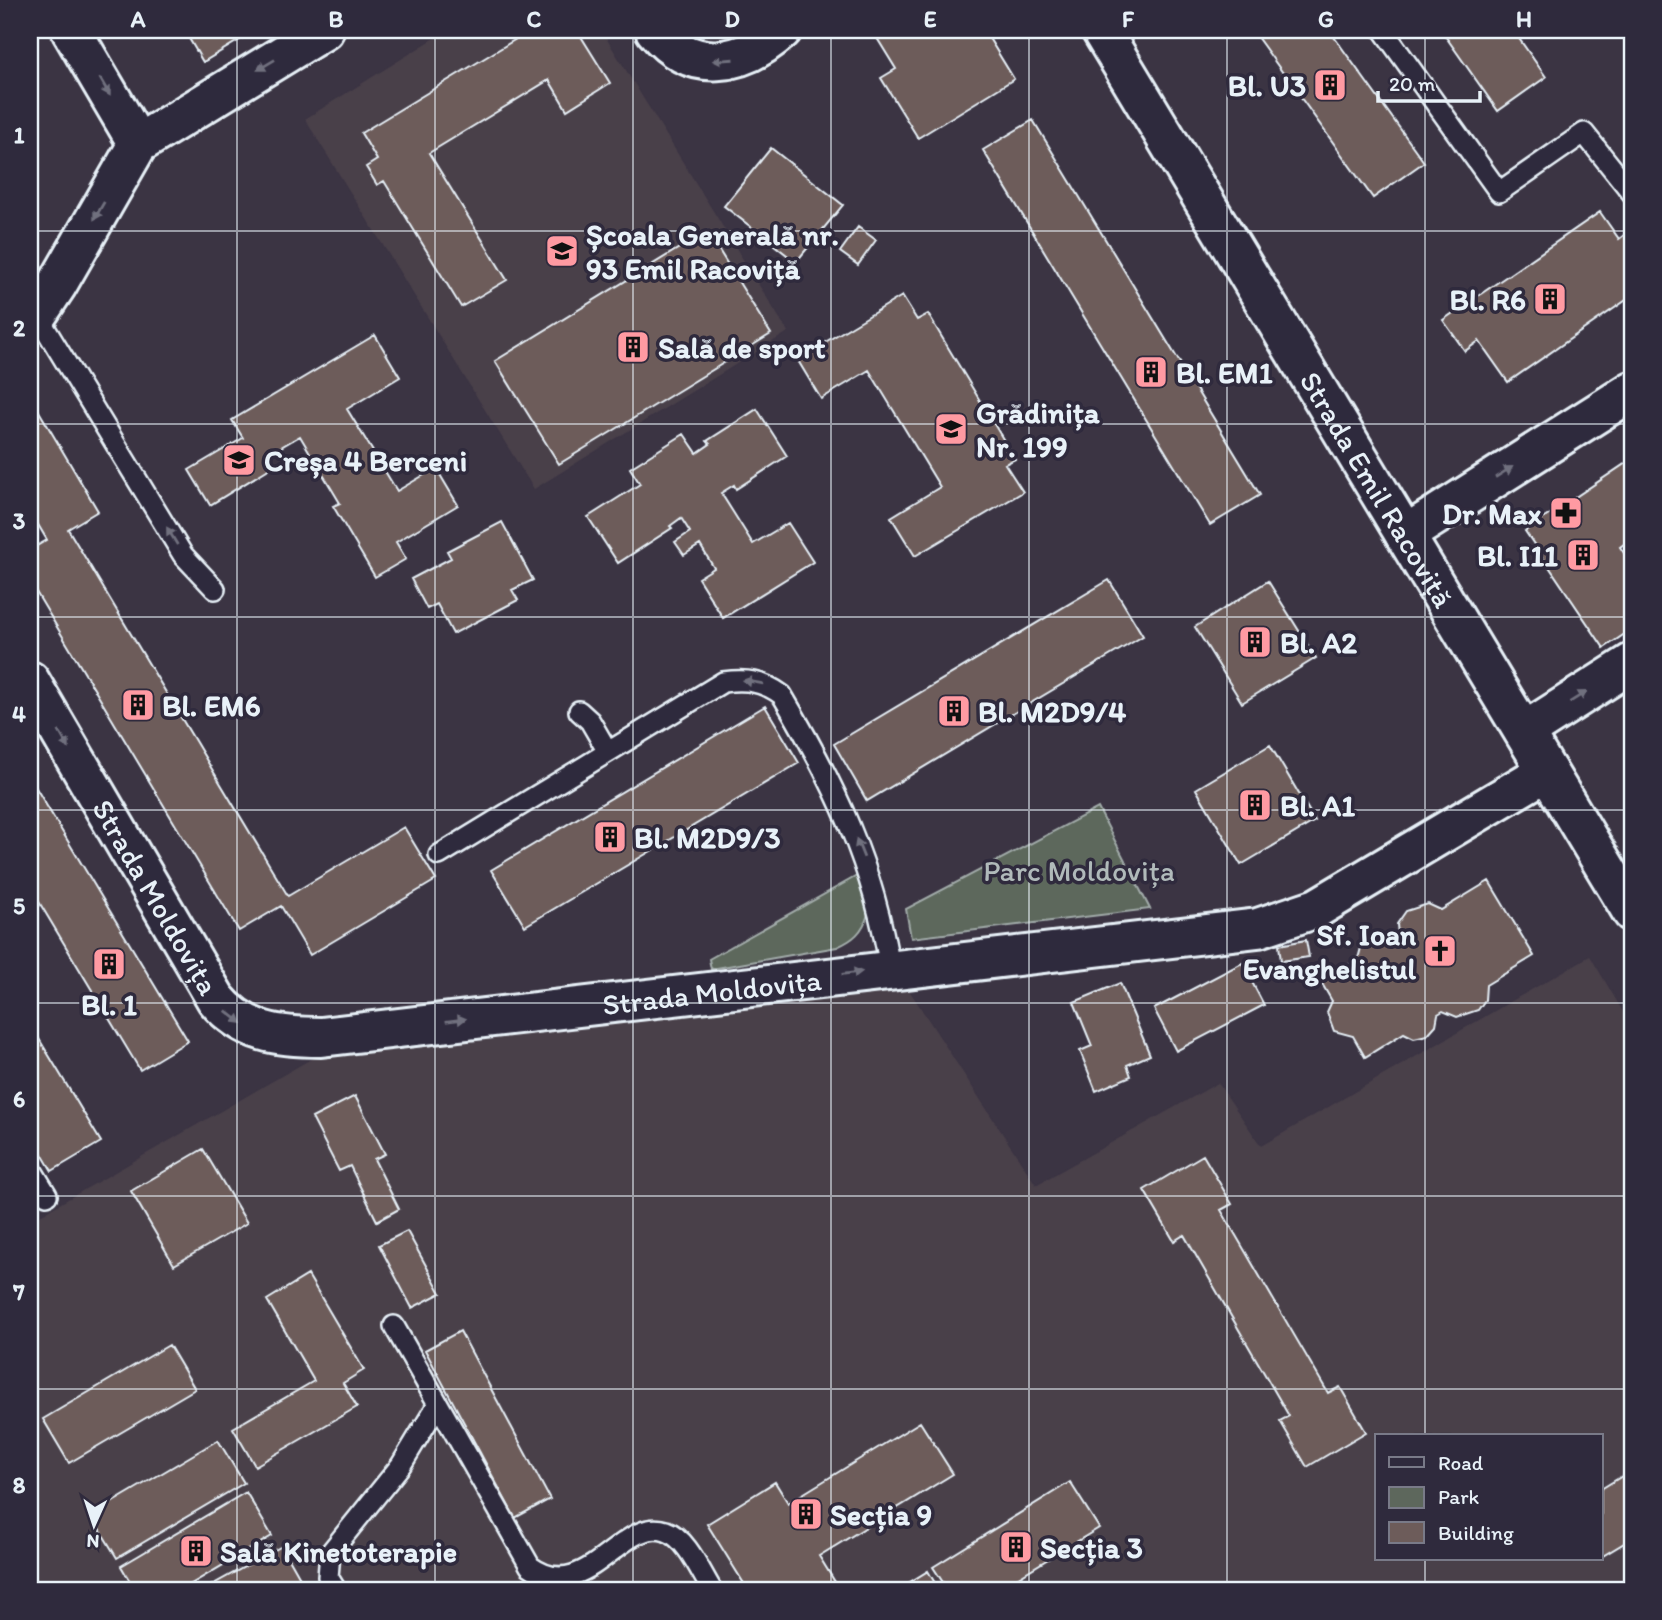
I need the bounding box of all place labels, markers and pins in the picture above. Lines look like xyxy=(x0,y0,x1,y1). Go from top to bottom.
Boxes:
building icon: Bl. U3 xyxy=(1311,66,1349,104)
place label: Bl. U3 xyxy=(1228,67,1306,104)
place label: Școala Generală nr. 93 Emil Racoviță xyxy=(586,216,839,287)
school or university icon: Școala Generală nr. 93 Emil Racoviță xyxy=(543,232,581,270)
building icon: Bl. R6 xyxy=(1531,280,1569,318)
place label: Bl. R6 xyxy=(1450,281,1526,318)
building icon: Sală de sport xyxy=(614,328,652,366)
place label: Sală de sport xyxy=(658,329,826,366)
building icon: Bl. EM1 xyxy=(1132,353,1170,391)
place label: Bl. EM1 xyxy=(1176,354,1273,391)
place label: Grădinița Nr. 199 xyxy=(976,394,1100,465)
school or university icon: Grădinița Nr. 199 xyxy=(932,410,970,448)
school or university icon: Creșa 4 Berceni xyxy=(220,441,258,479)
place label: Creșa 4 Berceni xyxy=(264,442,467,479)
pharmacy icon: Dr. Max xyxy=(1547,494,1585,532)
place label: Dr. Max xyxy=(1442,495,1543,532)
building icon: Bl. I11 xyxy=(1564,536,1602,574)
place label: Bl. I11 xyxy=(1477,537,1558,574)
building icon: Bl. A2 xyxy=(1236,623,1274,661)
place label: Bl. A2 xyxy=(1280,624,1357,661)
building icon: Bl. EM6 xyxy=(119,686,157,724)
place label: Bl. EM6 xyxy=(162,687,261,724)
building icon: Bl. M2D9/4 xyxy=(935,692,973,730)
place label: Bl. M2D9/4 xyxy=(978,693,1126,730)
building icon: Bl. A1 xyxy=(1236,786,1274,824)
place label: Bl. A1 xyxy=(1280,787,1355,824)
building icon: Bl. M2D9/3 xyxy=(591,818,629,856)
place label: Bl. M2D9/3 xyxy=(634,819,781,856)
place label: Sf. Ioan Evanghelistul xyxy=(1243,916,1417,987)
church icon: Sf. Ioan Evanghelistul xyxy=(1421,932,1459,970)
building icon: Bl. 1 xyxy=(90,945,128,983)
place label: Bl. 1 xyxy=(81,986,137,1023)
building icon: Secția 9 xyxy=(787,1495,825,1533)
place label: Secția 9 xyxy=(830,1496,932,1533)
building icon: Secția 3 xyxy=(997,1528,1035,1566)
place label: Secția 3 xyxy=(1040,1529,1143,1566)
building icon: Sală Kinetoterapie xyxy=(177,1532,215,1570)
place label: Sală Kinetoterapie xyxy=(220,1533,457,1570)

